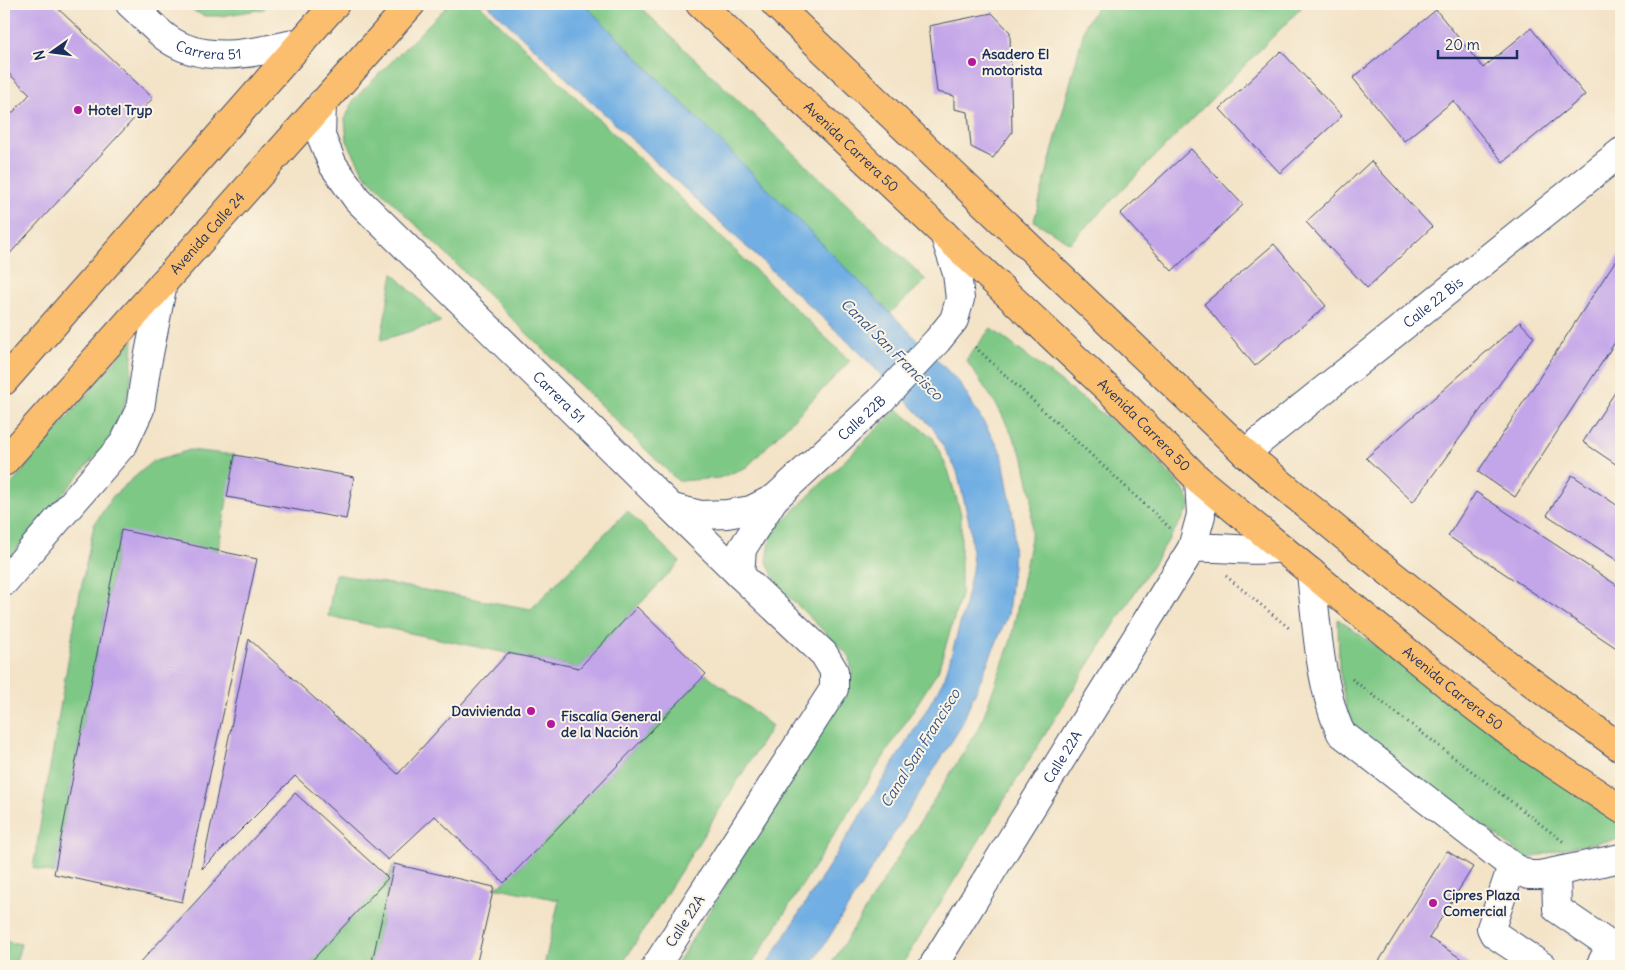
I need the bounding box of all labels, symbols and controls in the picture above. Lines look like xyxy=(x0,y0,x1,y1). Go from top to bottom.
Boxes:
north arrow xyxy=(28,28,78,78)
scale bar xyxy=(1438,28,1516,60)
text: 20 m xyxy=(1445,35,1480,54)
street label: Carrera 51 xyxy=(173,36,242,64)
place label: Asadero El motorista xyxy=(982,45,1049,79)
text: N xyxy=(29,48,49,62)
marker: Asadero El motorista xyxy=(966,56,978,68)
street label: Avenida Carrera 50 xyxy=(800,98,903,196)
place label: Hotel Tryp xyxy=(88,101,152,119)
marker: Hotel Tryp xyxy=(72,104,84,116)
street label: Avenida Calle 24 xyxy=(166,188,249,278)
street label: Calle 22 Bis xyxy=(1400,273,1467,332)
water label: Canal San Francisco xyxy=(837,294,948,405)
street label: Carrera 51 xyxy=(529,368,589,427)
street label: Avenida Carrera 50 xyxy=(1094,375,1194,475)
street label: Calle 22B xyxy=(834,391,889,445)
street label: Avenida Carrera 50 xyxy=(1399,642,1507,734)
water label: Canal San Francisco xyxy=(876,684,965,811)
place label: Davivienda xyxy=(451,702,521,720)
marker: Davivienda xyxy=(525,705,537,717)
place label: Fiscalía General de la Nación xyxy=(561,707,661,741)
marker: Fiscalía General de la Nación xyxy=(545,718,557,730)
street label: Calle 22A xyxy=(1039,727,1086,787)
place label: Cipres Plaza Comercial xyxy=(1443,886,1520,920)
street label: Calle 22A xyxy=(661,892,709,950)
marker: Cipres Plaza Comercial xyxy=(1427,897,1439,909)

